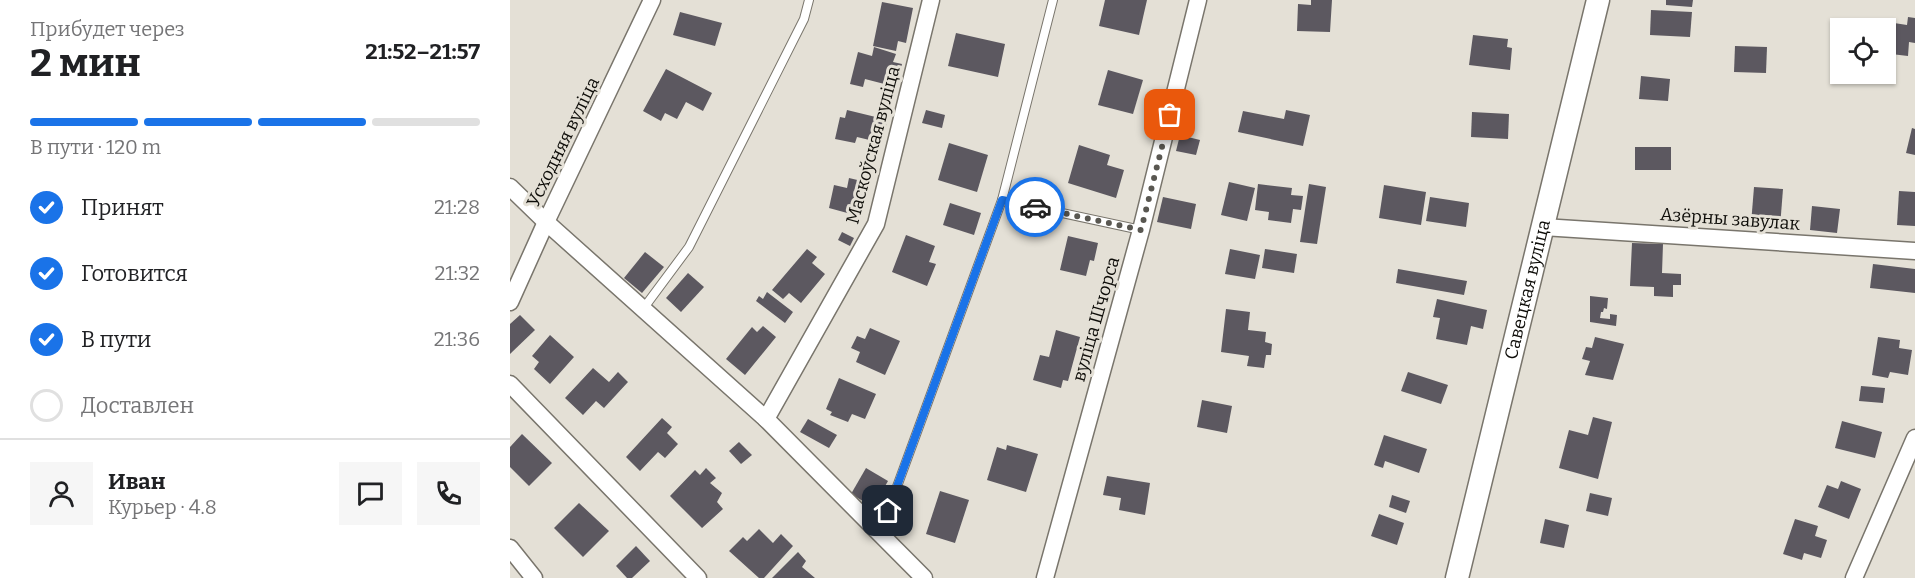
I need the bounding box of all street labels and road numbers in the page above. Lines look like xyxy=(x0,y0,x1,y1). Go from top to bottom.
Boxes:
street label: Маскоўская вуліца xyxy=(841,63,905,226)
street label: Усходняя вуліца xyxy=(522,73,604,211)
street label: Азёрны завулак xyxy=(1659,203,1801,235)
street label: Савецкая вуліца xyxy=(1500,217,1555,362)
street label: вуліца Шчорса xyxy=(1068,254,1124,384)

